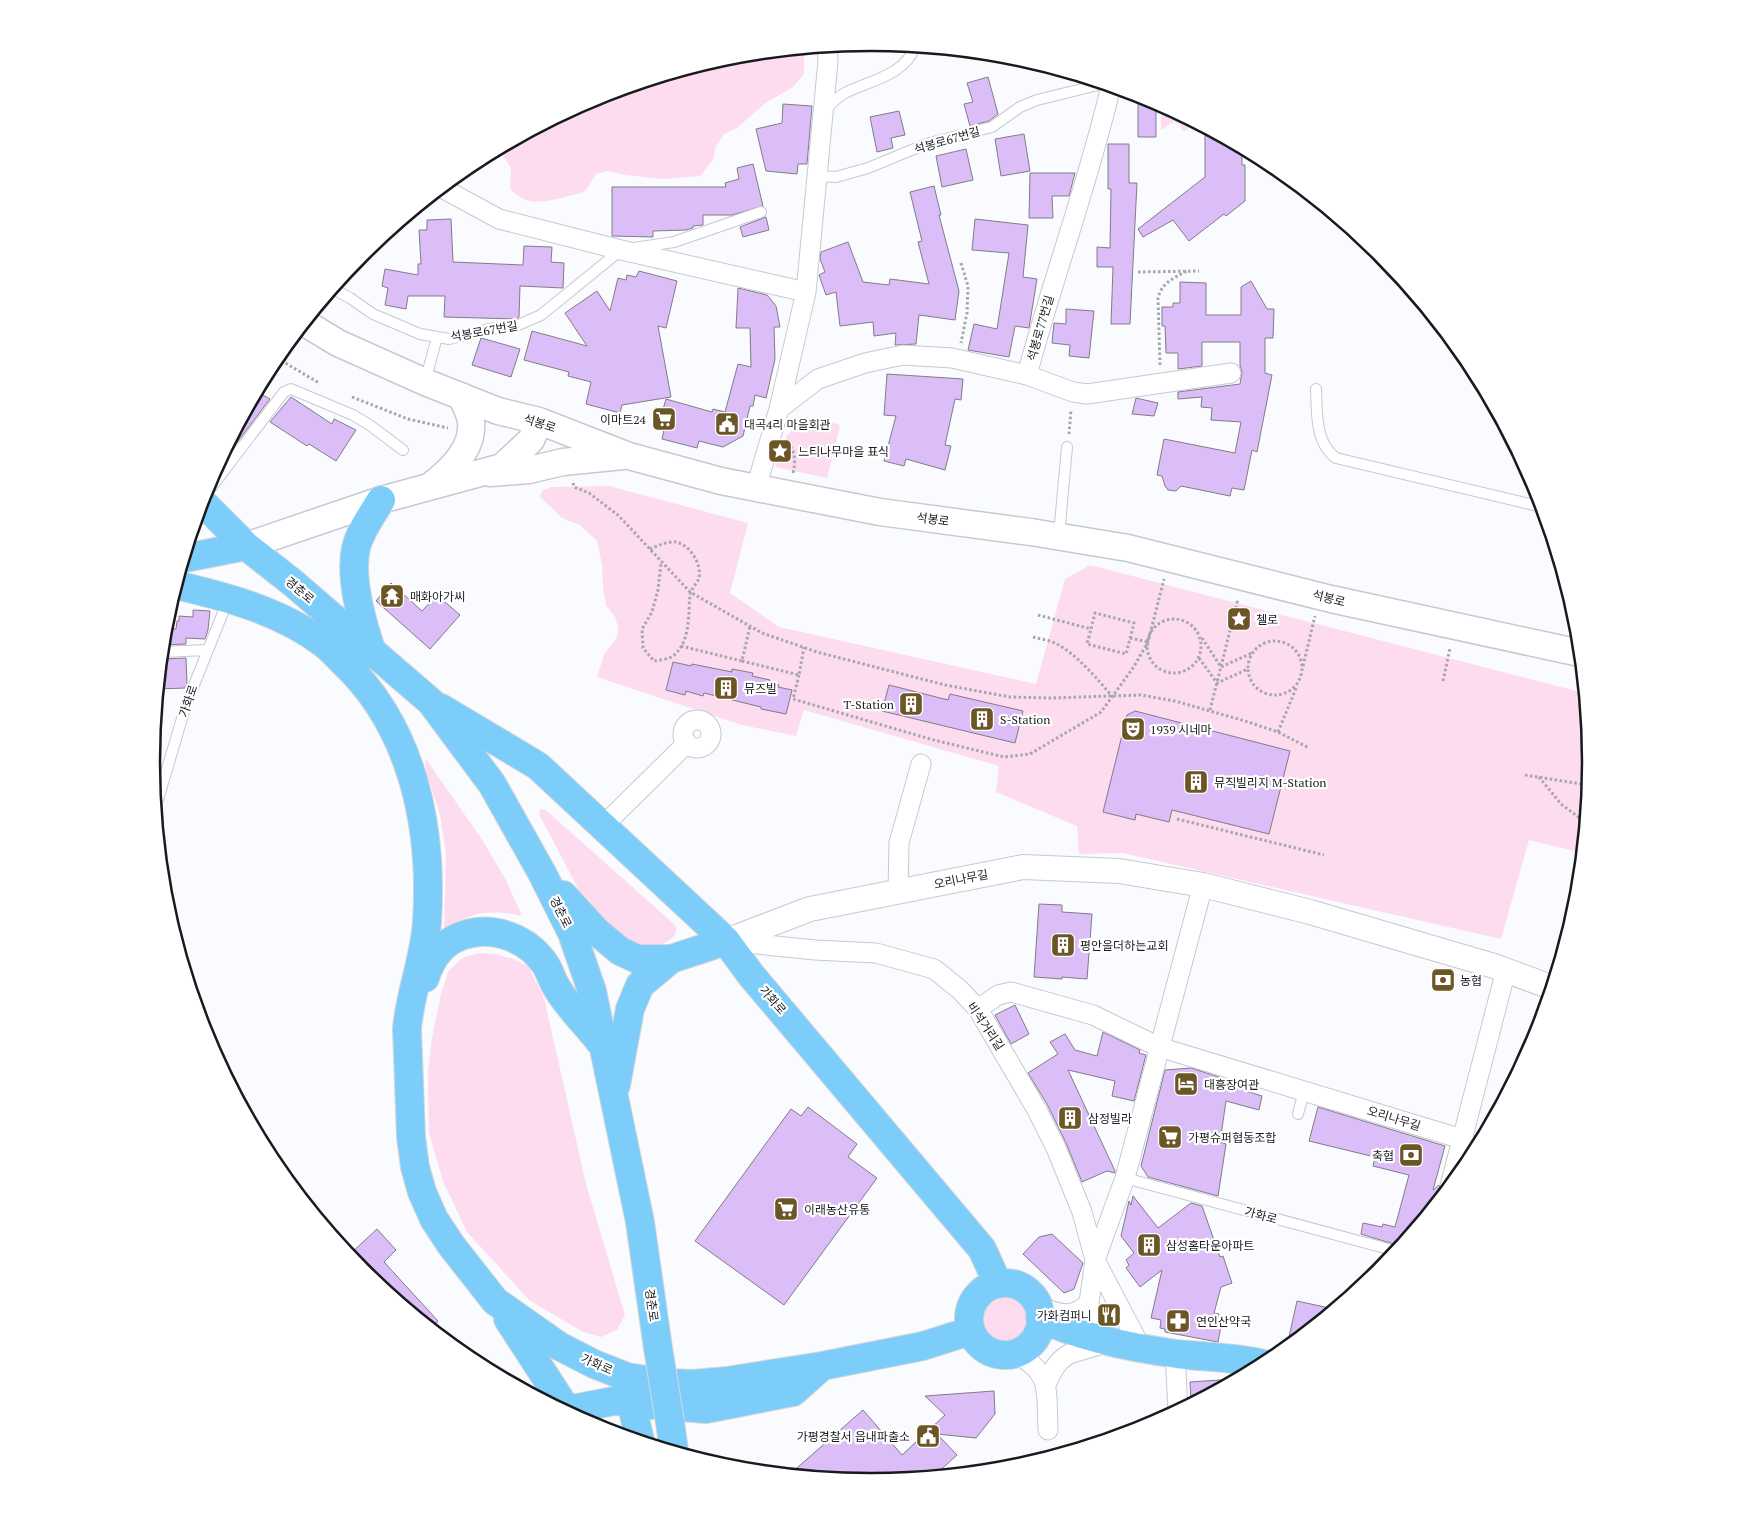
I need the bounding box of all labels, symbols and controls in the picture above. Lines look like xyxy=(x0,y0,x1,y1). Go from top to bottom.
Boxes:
street label: 석봉로67번길 xyxy=(912,123,982,157)
street label: 석봉로77번길 xyxy=(1023,293,1057,363)
street label: 석봉로67번길 xyxy=(449,318,519,344)
supermarket icon: 이마트24 xyxy=(651,406,677,432)
street label: 석봉로 xyxy=(522,411,558,435)
public building icon: 대곡4리 마을회관 xyxy=(714,411,740,437)
place label: 이마트24 xyxy=(600,412,647,427)
place label: 대곡4리 마을회관 xyxy=(744,417,831,432)
place icon: 느티나무마을 표식 xyxy=(767,438,793,464)
place label: 느티나무마을 표식 xyxy=(798,444,889,459)
street label: 석봉로 xyxy=(916,509,950,529)
street label: 경춘로 xyxy=(282,574,318,606)
temple icon: 매화아가씨 xyxy=(379,583,405,609)
street label: 석봉로 xyxy=(1311,587,1347,609)
place label: 매화아가씨 xyxy=(410,589,465,604)
place icon: 첼로 xyxy=(1226,606,1252,632)
place label: 첼로 xyxy=(1256,612,1278,627)
building icon: 뮤즈빌 xyxy=(713,675,739,701)
place label: 뮤즈빌 xyxy=(744,681,777,696)
street label: 가화로 xyxy=(176,683,200,719)
building icon: T-Station xyxy=(898,691,924,717)
place label: T-Station xyxy=(843,697,894,712)
building icon: S-Station xyxy=(969,706,995,732)
place label: S-Station xyxy=(1000,712,1050,727)
theatre icon: 1939 시네마 xyxy=(1120,716,1146,742)
place label: 1939 시네마 xyxy=(1150,722,1212,737)
building icon: 뮤직빌리지 M-Station xyxy=(1183,769,1209,795)
place label: 뮤직빌리지 M-Station xyxy=(1214,775,1326,790)
street label: 오리나무길 xyxy=(932,866,990,892)
street label: 경춘로 xyxy=(547,894,575,930)
building icon: 평안을더하는교회 xyxy=(1050,932,1076,958)
place label: 평안을더하는교회 xyxy=(1080,938,1168,953)
bank icon: 농협 xyxy=(1430,967,1456,993)
place label: 농협 xyxy=(1460,973,1482,988)
street label: 가화로 xyxy=(756,983,790,1017)
street label: 비석거리길 xyxy=(964,999,1008,1053)
hotel icon: 대흥장여관 xyxy=(1173,1071,1199,1097)
place label: 대흥장여관 xyxy=(1204,1077,1259,1092)
street label: 오리나무길 xyxy=(1365,1103,1423,1133)
building icon: 삼정빌라 xyxy=(1057,1105,1083,1131)
place label: 삼정빌라 xyxy=(1088,1111,1132,1126)
supermarket icon: 가평슈퍼협동조합 xyxy=(1157,1124,1183,1150)
place label: 가평슈퍼협동조합 xyxy=(1188,1130,1276,1145)
bank icon: 축협 xyxy=(1398,1142,1424,1168)
place label: 축협 xyxy=(1372,1148,1394,1163)
supermarket icon: 이래농산유통 xyxy=(773,1196,799,1222)
place label: 이래농산유통 xyxy=(804,1202,870,1217)
street label: 가화로 xyxy=(1243,1203,1279,1227)
building icon: 삼성홈타운아파트 xyxy=(1136,1232,1162,1258)
place label: 삼성홈타운아파트 xyxy=(1166,1238,1254,1253)
street label: 경춘로 xyxy=(642,1288,662,1322)
restaurant icon: 가화컴퍼니 xyxy=(1096,1302,1122,1328)
place label: 가화컴퍼니 xyxy=(1037,1308,1092,1323)
pharmacy icon: 연인산약국 xyxy=(1165,1308,1191,1334)
place label: 연인산약국 xyxy=(1196,1314,1251,1329)
street label: 가화로 xyxy=(579,1350,615,1378)
public building icon: 가평경찰서 읍내파출소 xyxy=(915,1423,941,1449)
place label: 가평경찰서 읍내파출소 xyxy=(797,1429,910,1444)

